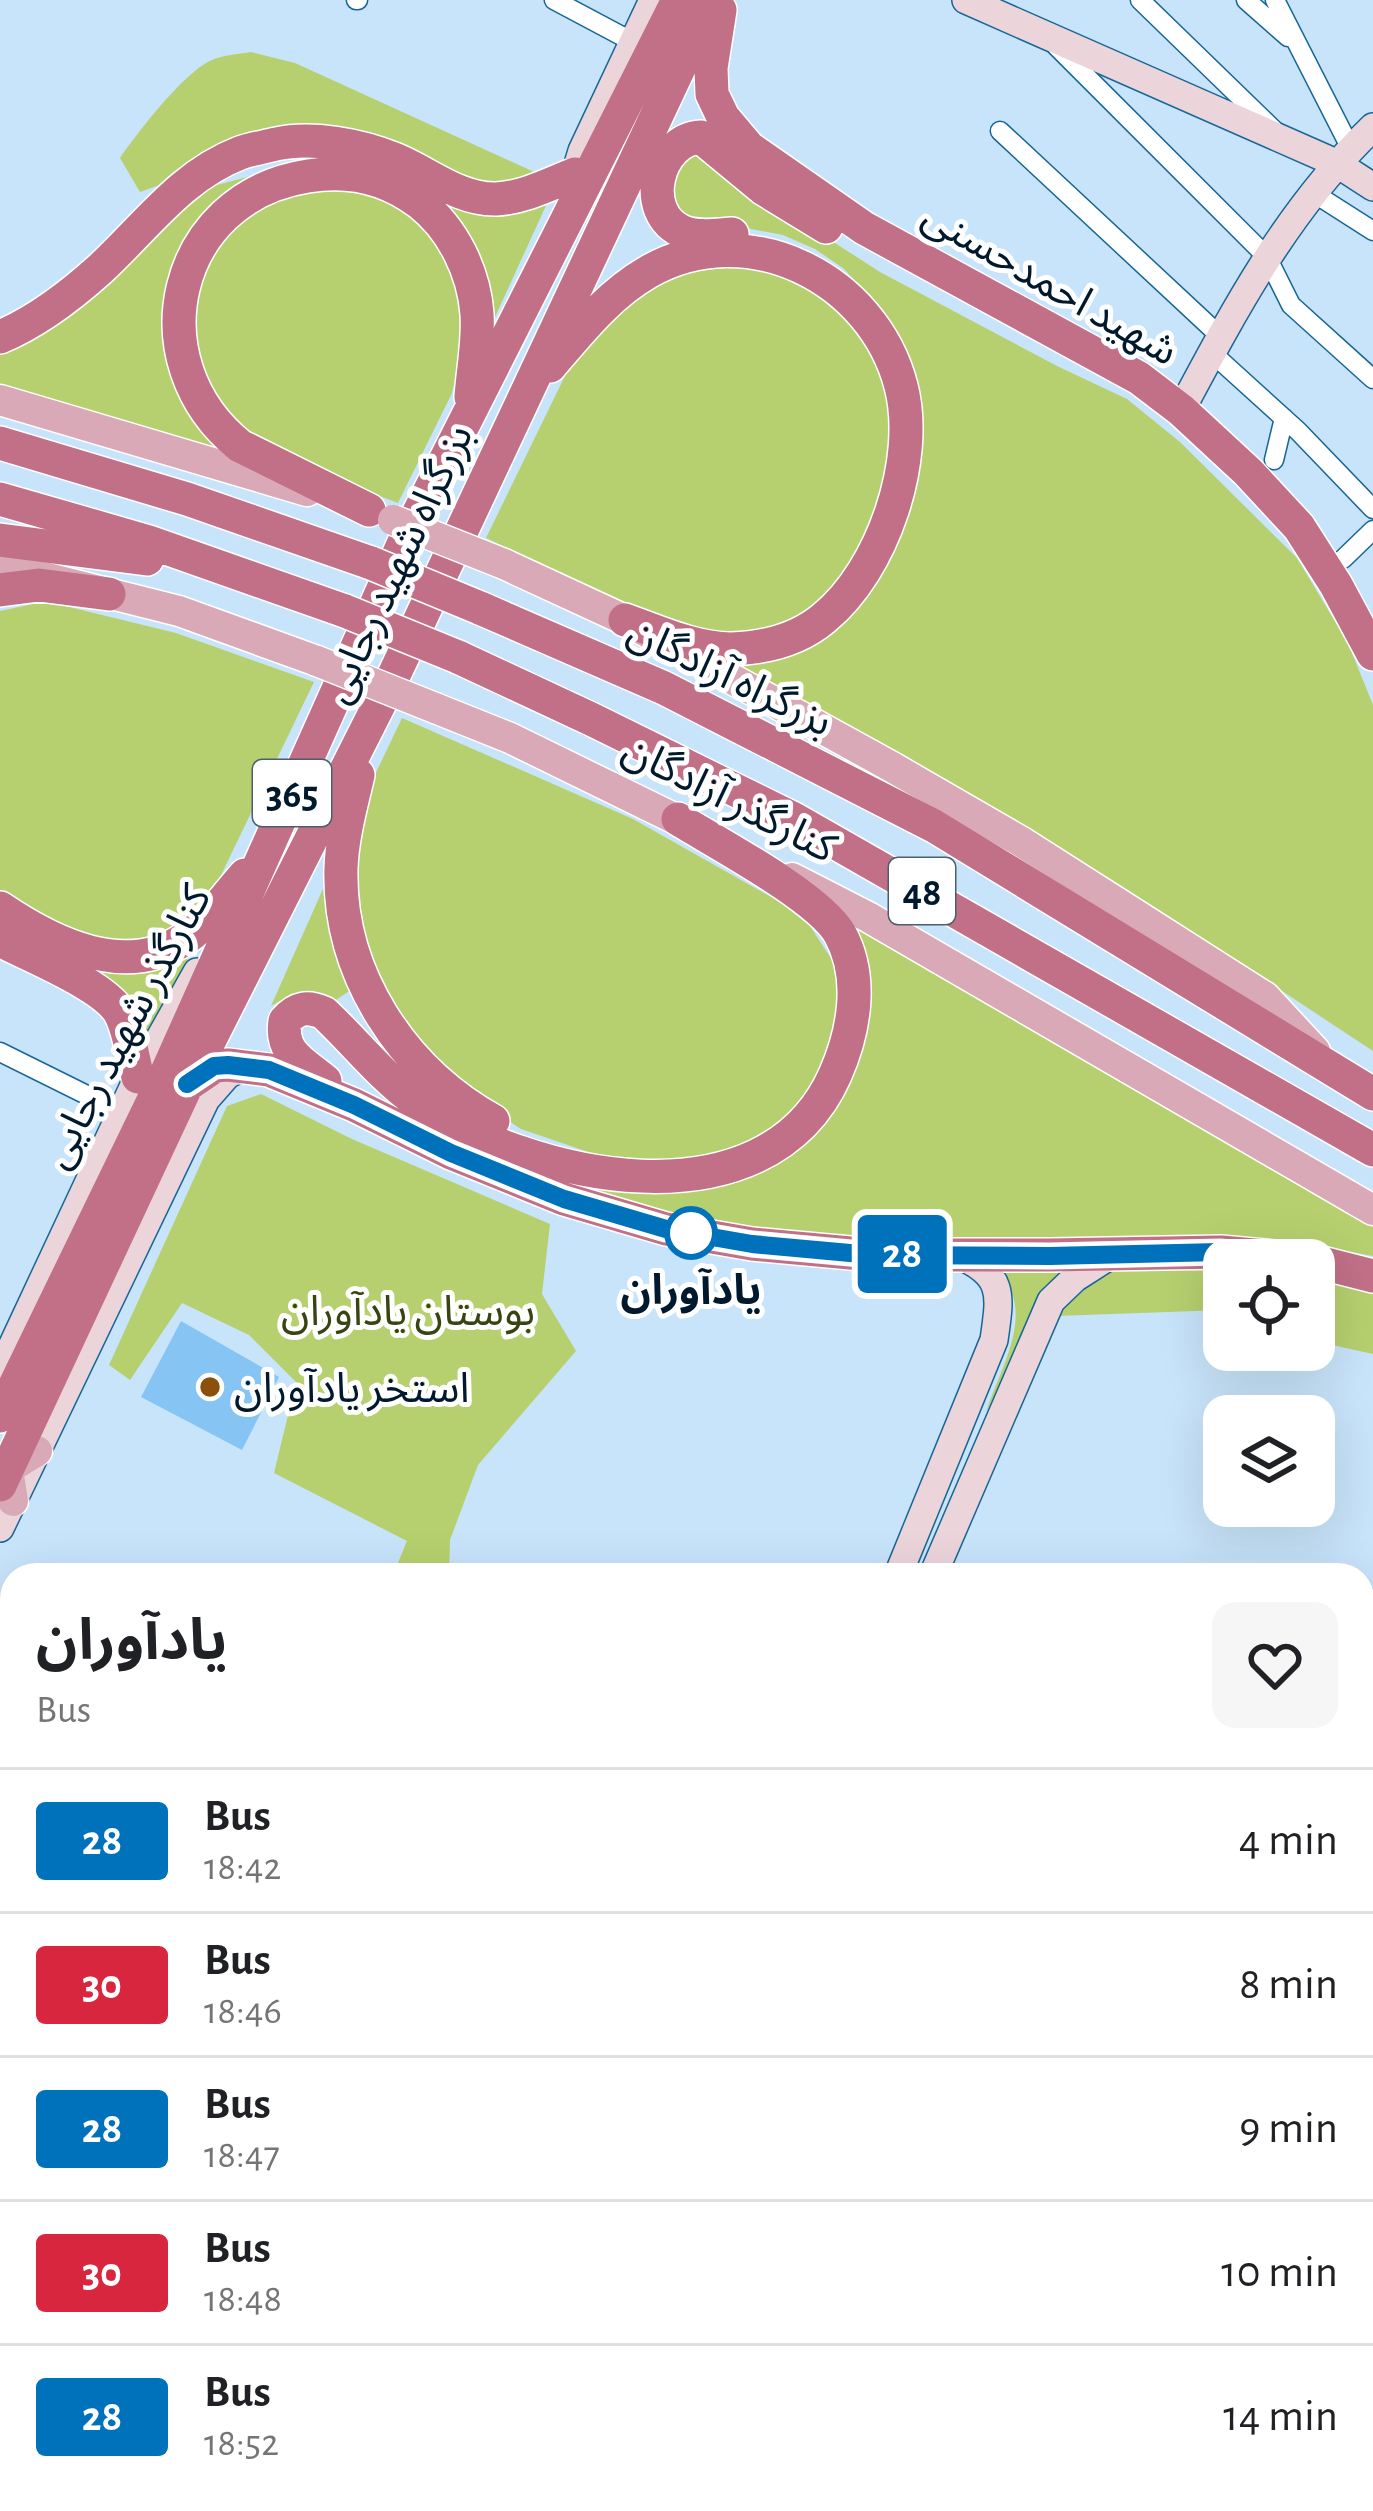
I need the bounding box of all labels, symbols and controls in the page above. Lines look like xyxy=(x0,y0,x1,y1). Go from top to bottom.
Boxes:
street label: شهید احمدحسنی xyxy=(915,194,1184,375)
street label: بزرگراه شهید رجایی xyxy=(314,418,482,710)
street label: بزرگراه آزادگان xyxy=(621,609,839,746)
street label: کنارگذر آزادگان xyxy=(615,726,843,872)
road number: 365 xyxy=(253,760,331,826)
road number: 48 xyxy=(889,858,955,924)
street label: کنارگذر شهید رجایی xyxy=(34,878,221,1176)
marker: یادآوران xyxy=(666,1208,716,1258)
line badge: 28 xyxy=(848,1215,956,1293)
text: 28 xyxy=(882,1233,922,1275)
map controls xyxy=(1203,1239,1335,1527)
button: locate xyxy=(1203,1239,1335,1371)
place label: یادآوران xyxy=(620,1268,762,1314)
park label: بوستان یادآوران xyxy=(281,1291,535,1335)
place label: استخر یادآوران xyxy=(234,1368,470,1412)
marker: استخر یادآوران xyxy=(197,1374,223,1400)
button: layers xyxy=(1203,1395,1335,1527)
button: heart xyxy=(1212,1602,1338,1728)
text: یادآوران xyxy=(36,1613,228,1670)
text: Bus xyxy=(36,1691,91,1730)
text: Bus xyxy=(204,1794,271,1839)
text: 4 min xyxy=(1239,1818,1338,1863)
text: 28 xyxy=(82,1820,122,1862)
text: 18:42 xyxy=(204,1848,281,1887)
text: Bus xyxy=(204,1938,271,1983)
text: 8 min xyxy=(1239,1962,1338,2007)
text: 30 xyxy=(82,1964,122,2006)
text: 18:46 xyxy=(204,1992,282,2031)
text: Bus xyxy=(204,2082,271,2127)
text: 9 min xyxy=(1239,2106,1338,2151)
text: 28 xyxy=(82,2108,122,2150)
text: 18:47 xyxy=(204,2136,280,2175)
text: Bus xyxy=(204,2226,271,2271)
text: 10 min xyxy=(1221,2250,1338,2295)
text: 30 xyxy=(82,2252,122,2294)
text: 18:48 xyxy=(204,2280,282,2319)
text: Bus xyxy=(204,2370,271,2415)
text: 14 min xyxy=(1223,2394,1338,2439)
text: 28 xyxy=(82,2396,122,2438)
text: 18:52 xyxy=(204,2424,279,2463)

